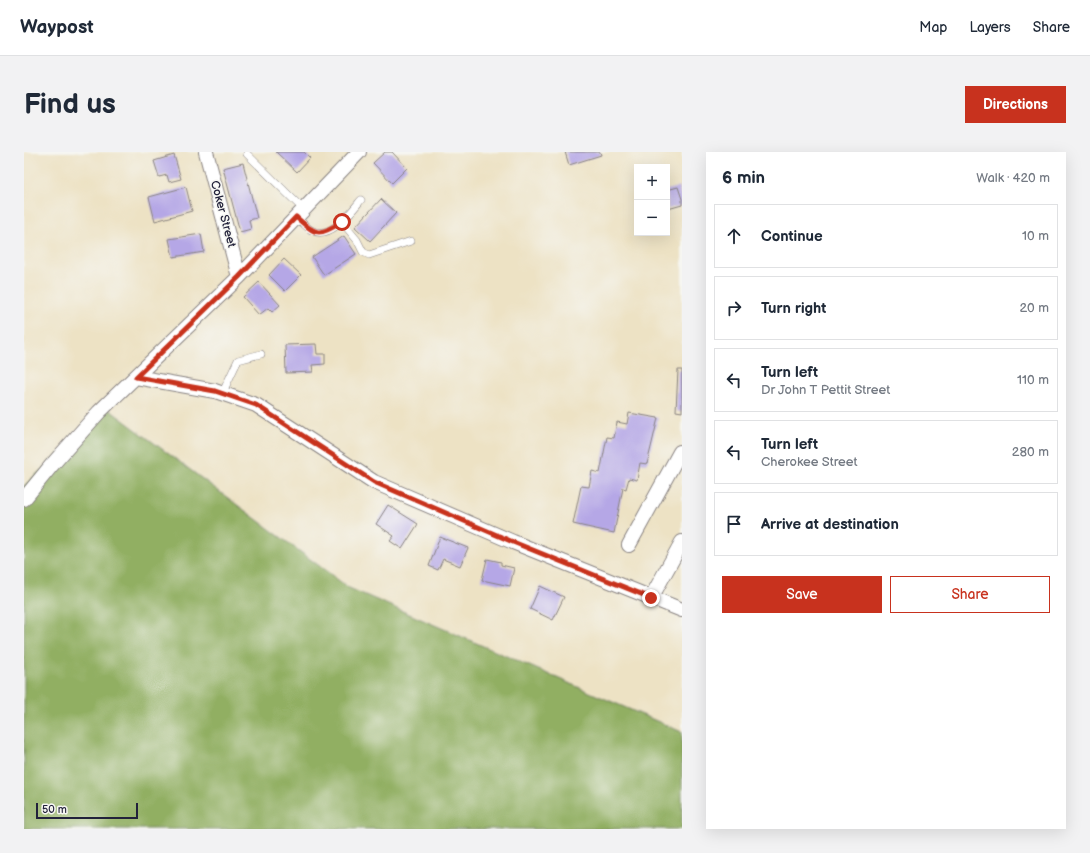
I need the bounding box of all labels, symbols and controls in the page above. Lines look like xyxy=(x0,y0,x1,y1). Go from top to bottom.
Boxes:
text: Waypost xyxy=(20,16,94,39)
text: Map xyxy=(919,19,947,36)
text: Layers xyxy=(969,19,1011,36)
text: Share xyxy=(1033,19,1070,36)
button: Directions xyxy=(965,86,1066,123)
text: Find us xyxy=(24,88,116,121)
map controls xyxy=(634,164,670,236)
button: + xyxy=(634,164,670,200)
text: 6 min xyxy=(722,168,765,188)
text: Walk · 420 m xyxy=(976,170,1050,186)
street label: Coker Street xyxy=(207,179,239,249)
button: − xyxy=(634,200,670,236)
route start xyxy=(333,213,351,231)
icon: ahead xyxy=(723,225,745,247)
text: Continue xyxy=(761,227,823,246)
text: 10 m xyxy=(1022,228,1049,244)
icon: right xyxy=(723,297,745,319)
text: Turn right xyxy=(761,299,826,318)
text: 20 m xyxy=(1019,300,1049,316)
text: Turn left xyxy=(761,363,818,382)
icon: left xyxy=(723,369,745,391)
text: 110 m xyxy=(1017,372,1049,388)
text: Dr John T Pettit Street xyxy=(761,382,890,398)
text: Turn left xyxy=(761,435,818,454)
icon: left xyxy=(723,441,745,463)
text: 280 m xyxy=(1012,444,1049,460)
text: Cherokee Street xyxy=(761,454,857,470)
icon: arrive xyxy=(723,513,745,535)
text: Arrive at destination xyxy=(761,515,899,534)
button: Save xyxy=(722,576,882,613)
button: Share xyxy=(890,576,1050,613)
route end xyxy=(642,589,660,607)
scale bar xyxy=(36,801,138,820)
text: 50 m xyxy=(42,803,67,816)

